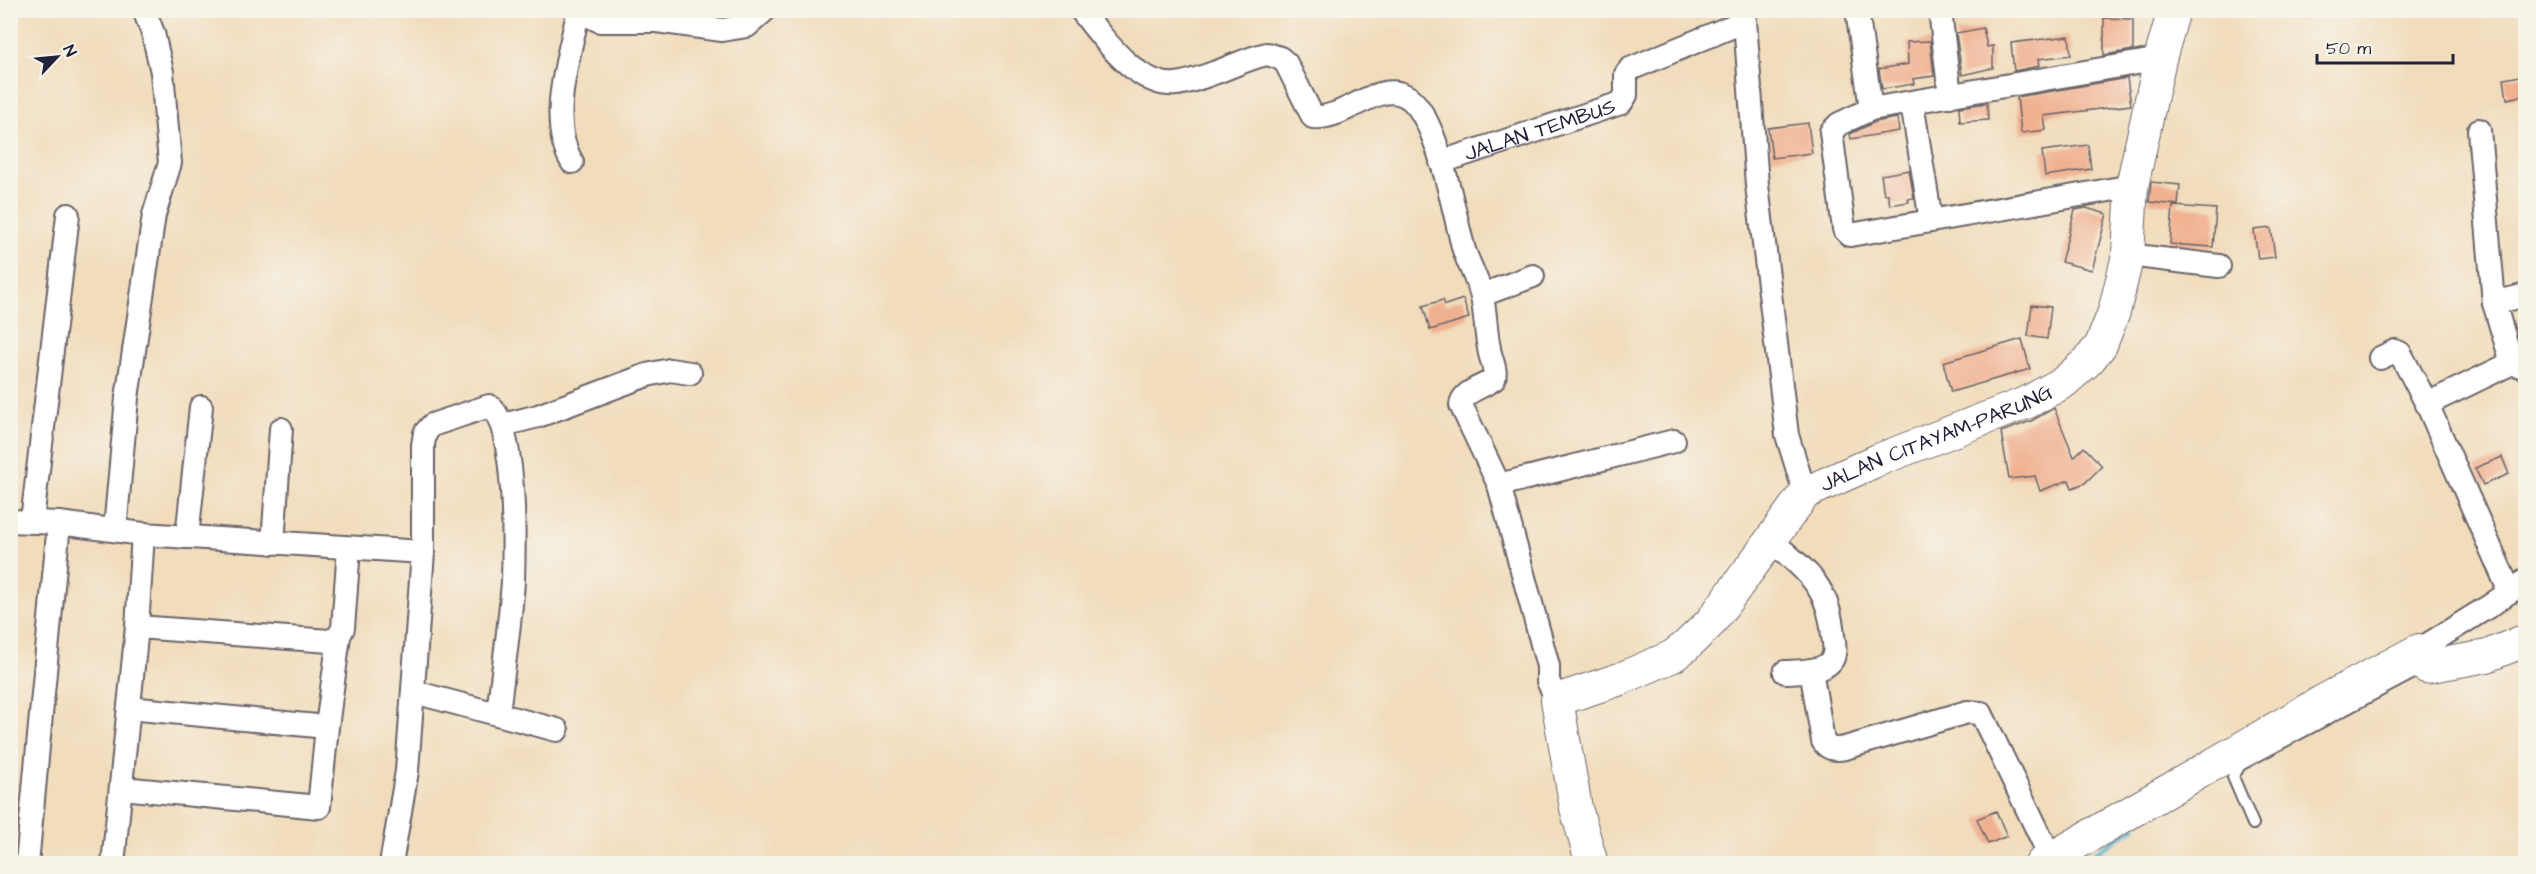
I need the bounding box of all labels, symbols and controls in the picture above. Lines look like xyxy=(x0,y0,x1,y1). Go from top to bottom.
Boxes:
north arrow xyxy=(27,27,87,87)
scale bar xyxy=(2317,27,2454,65)
text: 50 m xyxy=(2326,36,2371,61)
text: N xyxy=(57,42,82,60)
street label: JALAN TEMBUS xyxy=(1461,91,1619,168)
street label: JALAN CITAYAM-PARUNG xyxy=(1815,377,2058,499)

